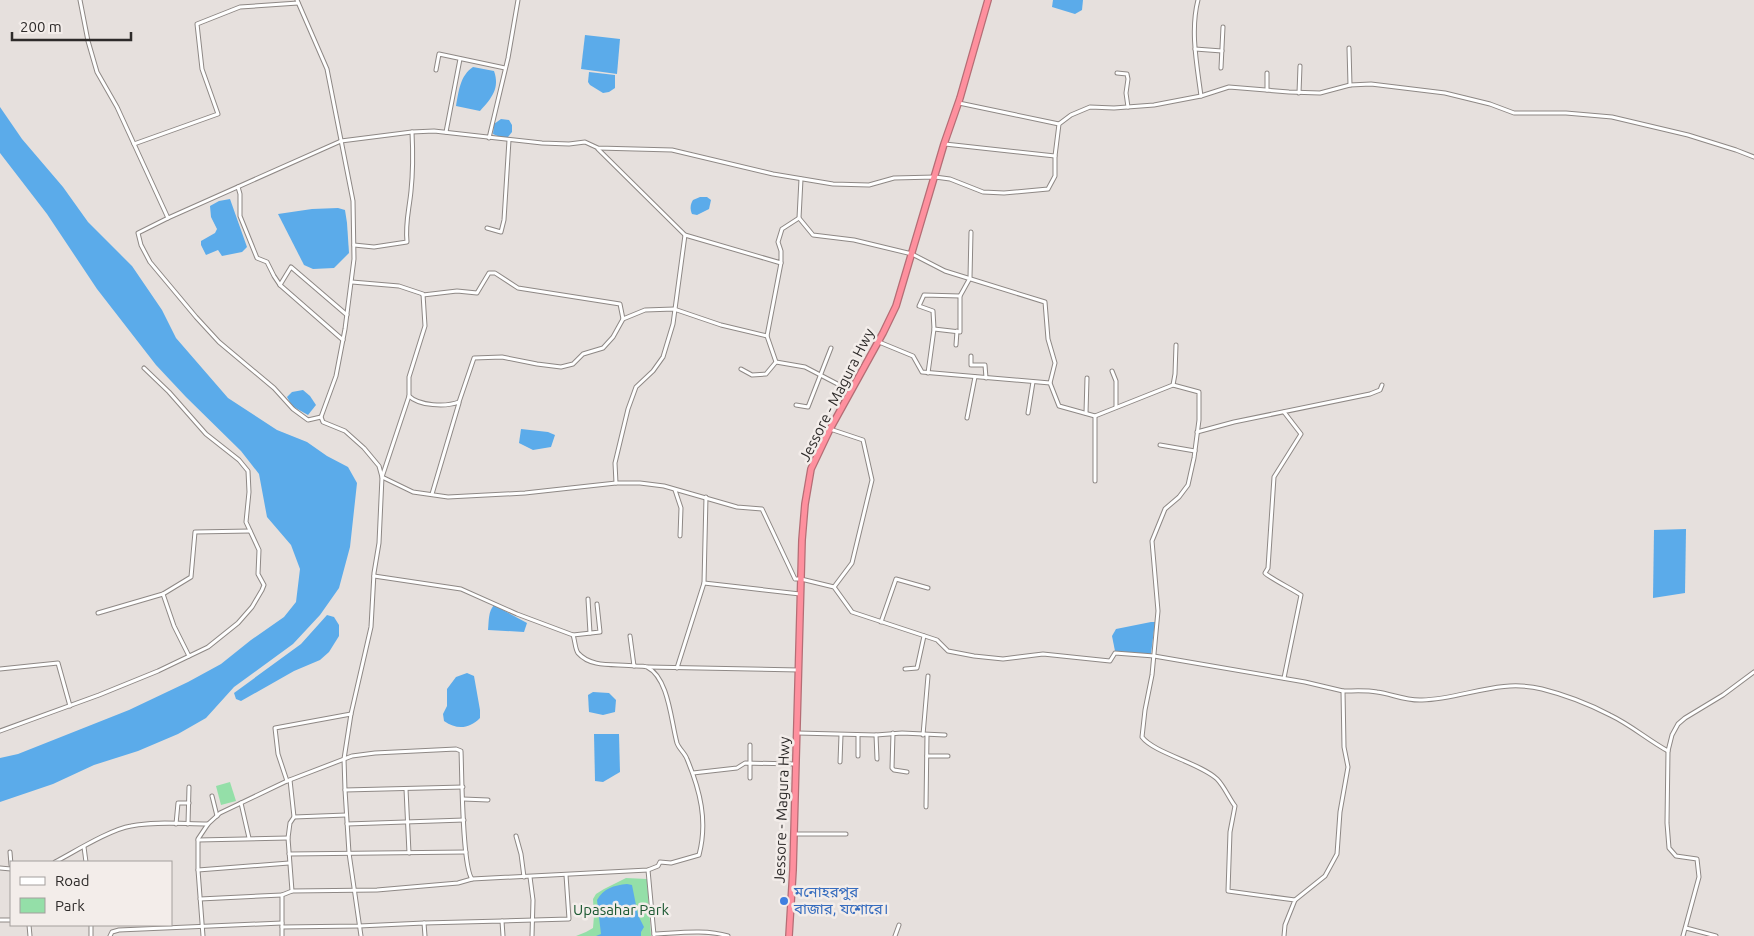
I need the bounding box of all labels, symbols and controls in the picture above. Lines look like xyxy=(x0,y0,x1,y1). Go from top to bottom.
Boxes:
scale bar xyxy=(12,10,131,42)
text: 200 m xyxy=(20,18,62,35)
street label: Jessore - Magura Hwy xyxy=(796,325,877,464)
street label: Jessore - Magura Hwy xyxy=(770,736,793,884)
legend xyxy=(10,861,172,926)
text: Road xyxy=(55,872,90,889)
place label: ম‌ন‌োহরপুর বাজার, যশ‌োরে। xyxy=(793,883,888,917)
marker: ম‌ন‌োহরপুর বাজার, যশ‌োরে। xyxy=(778,895,790,907)
text: Park xyxy=(55,897,85,914)
park label: Upasahar Park xyxy=(573,901,669,918)

